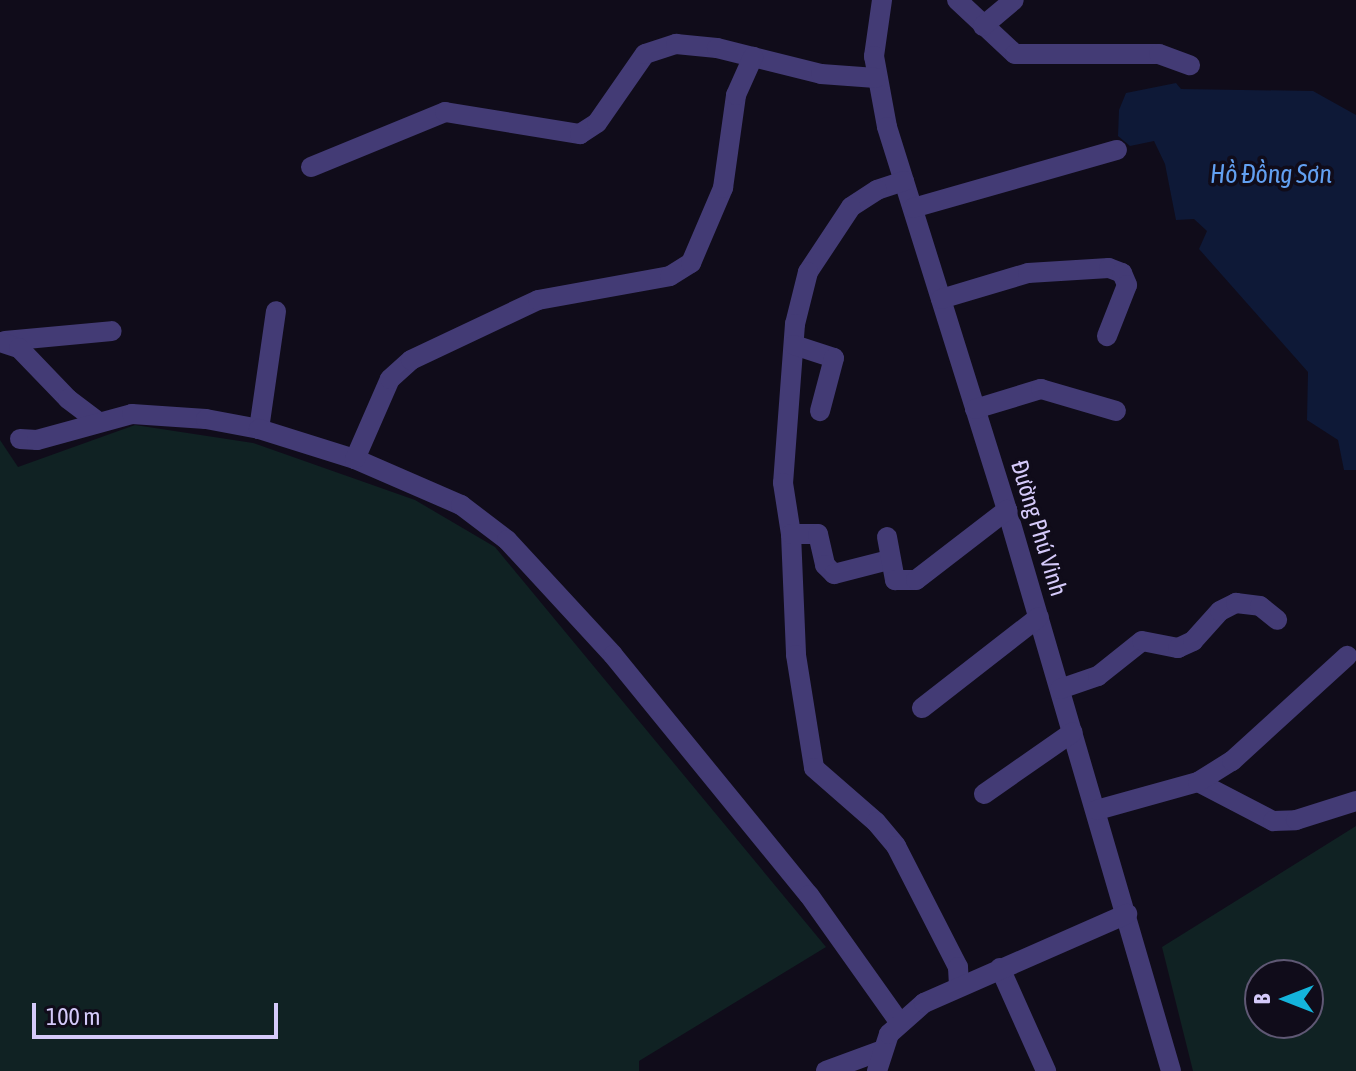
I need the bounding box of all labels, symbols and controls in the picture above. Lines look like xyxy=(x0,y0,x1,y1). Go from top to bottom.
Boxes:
water label: Hồ Đồng Sơn xyxy=(1210,159,1332,191)
street label: Đường Phú Vinh xyxy=(1005,457,1073,599)
north arrow xyxy=(1244,959,1324,1039)
scale bar xyxy=(36,987,282,1037)
text: B xyxy=(1249,994,1275,1004)
text: 100 m xyxy=(46,1003,100,1030)

